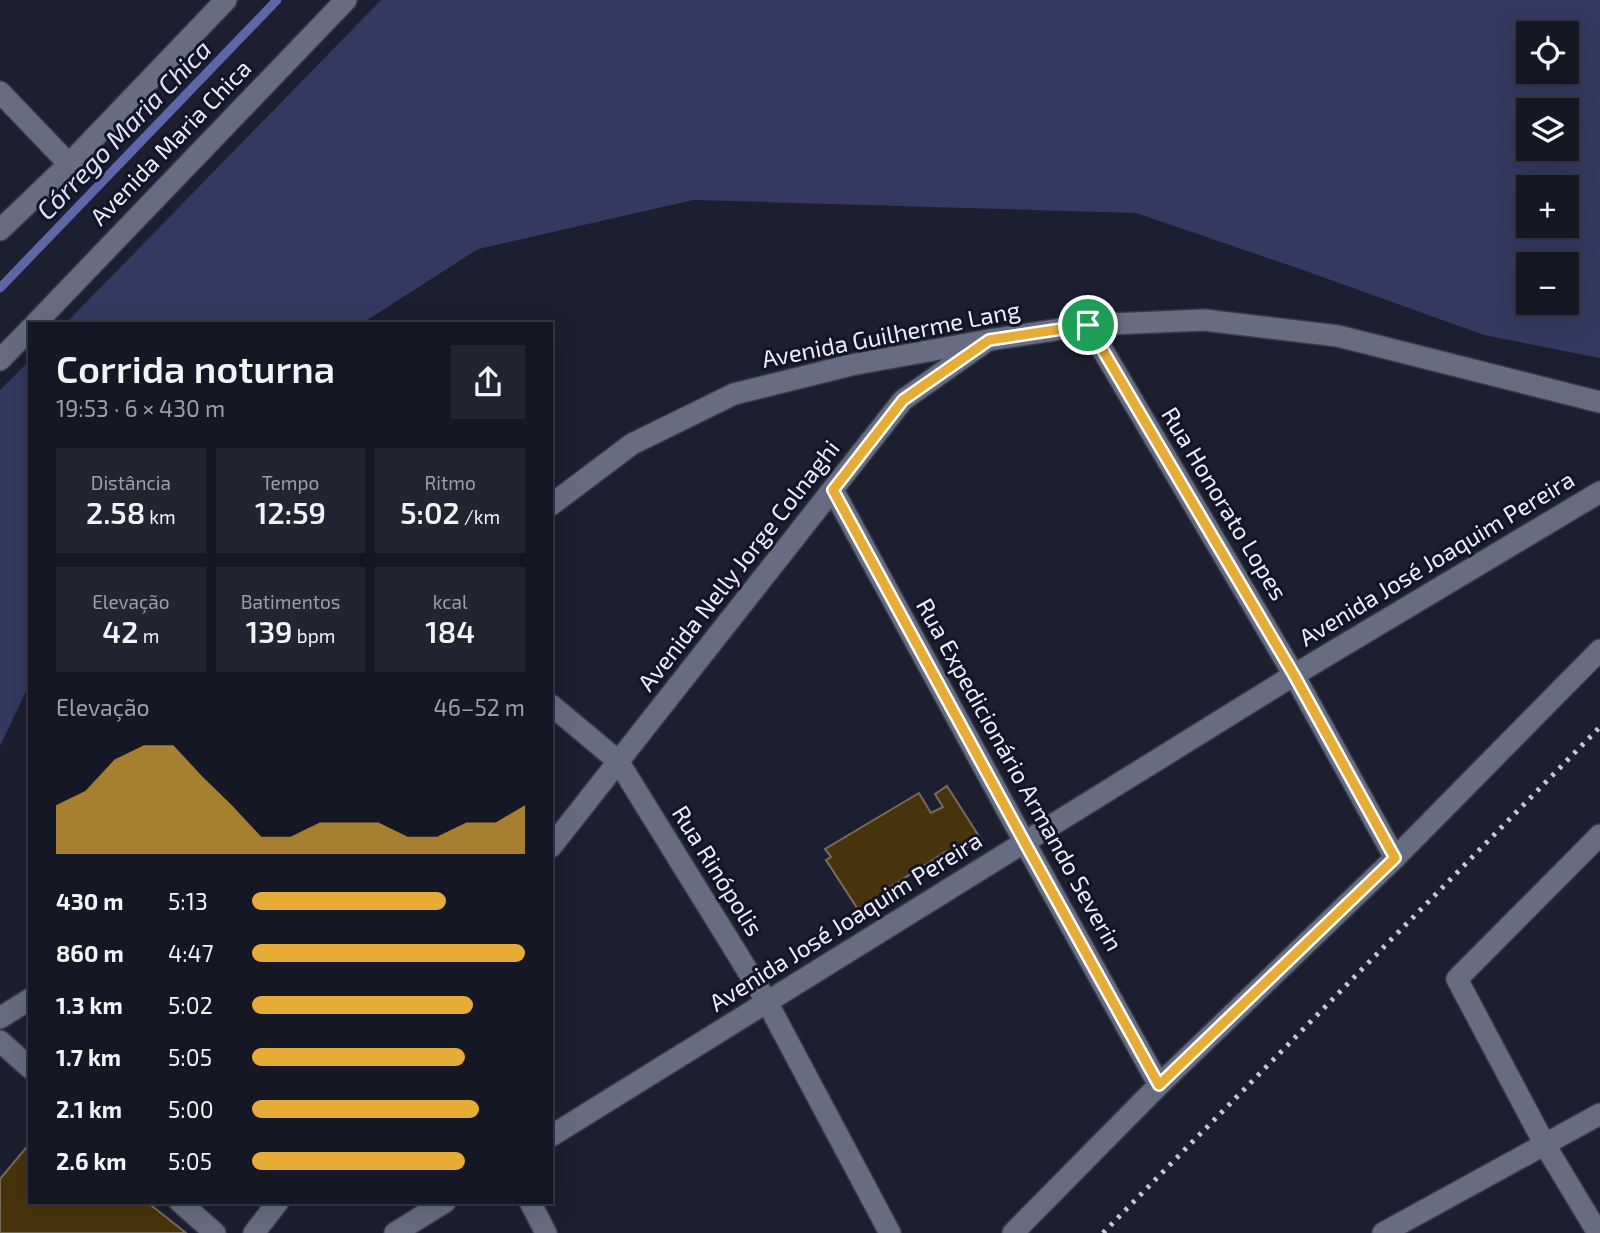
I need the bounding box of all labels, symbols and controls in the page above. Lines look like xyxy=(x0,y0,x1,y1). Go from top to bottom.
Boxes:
map controls xyxy=(1516,21,1579,315)
button: locate xyxy=(1516,21,1579,84)
water label: Córrego Maria Chica xyxy=(29,33,217,225)
street label: Avenida Maria Chica xyxy=(83,53,256,231)
button: layers xyxy=(1516,98,1579,161)
button: + xyxy=(1516,175,1579,238)
button: − xyxy=(1516,252,1579,315)
street label: Avenida Guilherme Lang xyxy=(759,294,1022,373)
pin xyxy=(1058,295,1118,355)
icon: arrive xyxy=(1069,306,1107,344)
text: Corrida noturna xyxy=(56,345,335,391)
button: share xyxy=(451,345,525,419)
text: 19:53 · 6 × 430 m xyxy=(56,394,225,422)
street label: Rua Honorato Lopes xyxy=(1156,401,1294,605)
street label: Avenida Nelly Jorge Colnaghi xyxy=(631,434,845,696)
street label: Avenida José Joaquim Pereira xyxy=(1293,464,1579,651)
text: Distância xyxy=(91,471,171,494)
text: Tempo xyxy=(262,471,319,494)
text: Ritmo xyxy=(425,471,476,494)
text: 2.58 xyxy=(86,494,145,530)
text: 12:59 xyxy=(255,494,326,530)
text: 5:02 xyxy=(400,494,460,530)
text: km xyxy=(145,505,176,528)
text: /km xyxy=(460,505,500,528)
text: Elevação xyxy=(92,590,170,613)
text: Batimentos xyxy=(241,590,340,613)
text: kcal xyxy=(433,590,468,613)
street label: Rua Expedicionário Armando Severin xyxy=(911,593,1130,956)
text: 42 xyxy=(102,613,138,649)
text: 139 xyxy=(246,613,293,649)
text: 184 xyxy=(425,613,475,649)
text: m xyxy=(138,624,159,647)
text: bpm xyxy=(293,624,335,647)
text: Elevação xyxy=(56,693,150,721)
text: 46–52 m xyxy=(434,693,525,721)
street label: Rua Rinópolis xyxy=(667,800,770,941)
street label: Avenida José Joaquim Pereira xyxy=(704,825,987,1017)
text: 430 m xyxy=(56,887,123,915)
text: 5:13 xyxy=(168,887,208,915)
text: 860 m xyxy=(56,939,124,967)
text: 4:47 xyxy=(168,939,214,967)
text: 1.3 km xyxy=(56,991,123,1019)
text: 5:02 xyxy=(168,991,213,1019)
text: 1.7 km xyxy=(56,1043,121,1071)
text: 5:05 xyxy=(168,1043,212,1071)
text: 2.1 km xyxy=(56,1095,122,1123)
text: 5:00 xyxy=(168,1095,214,1123)
text: 2.6 km xyxy=(56,1147,127,1175)
text: 5:05 xyxy=(168,1147,212,1175)

